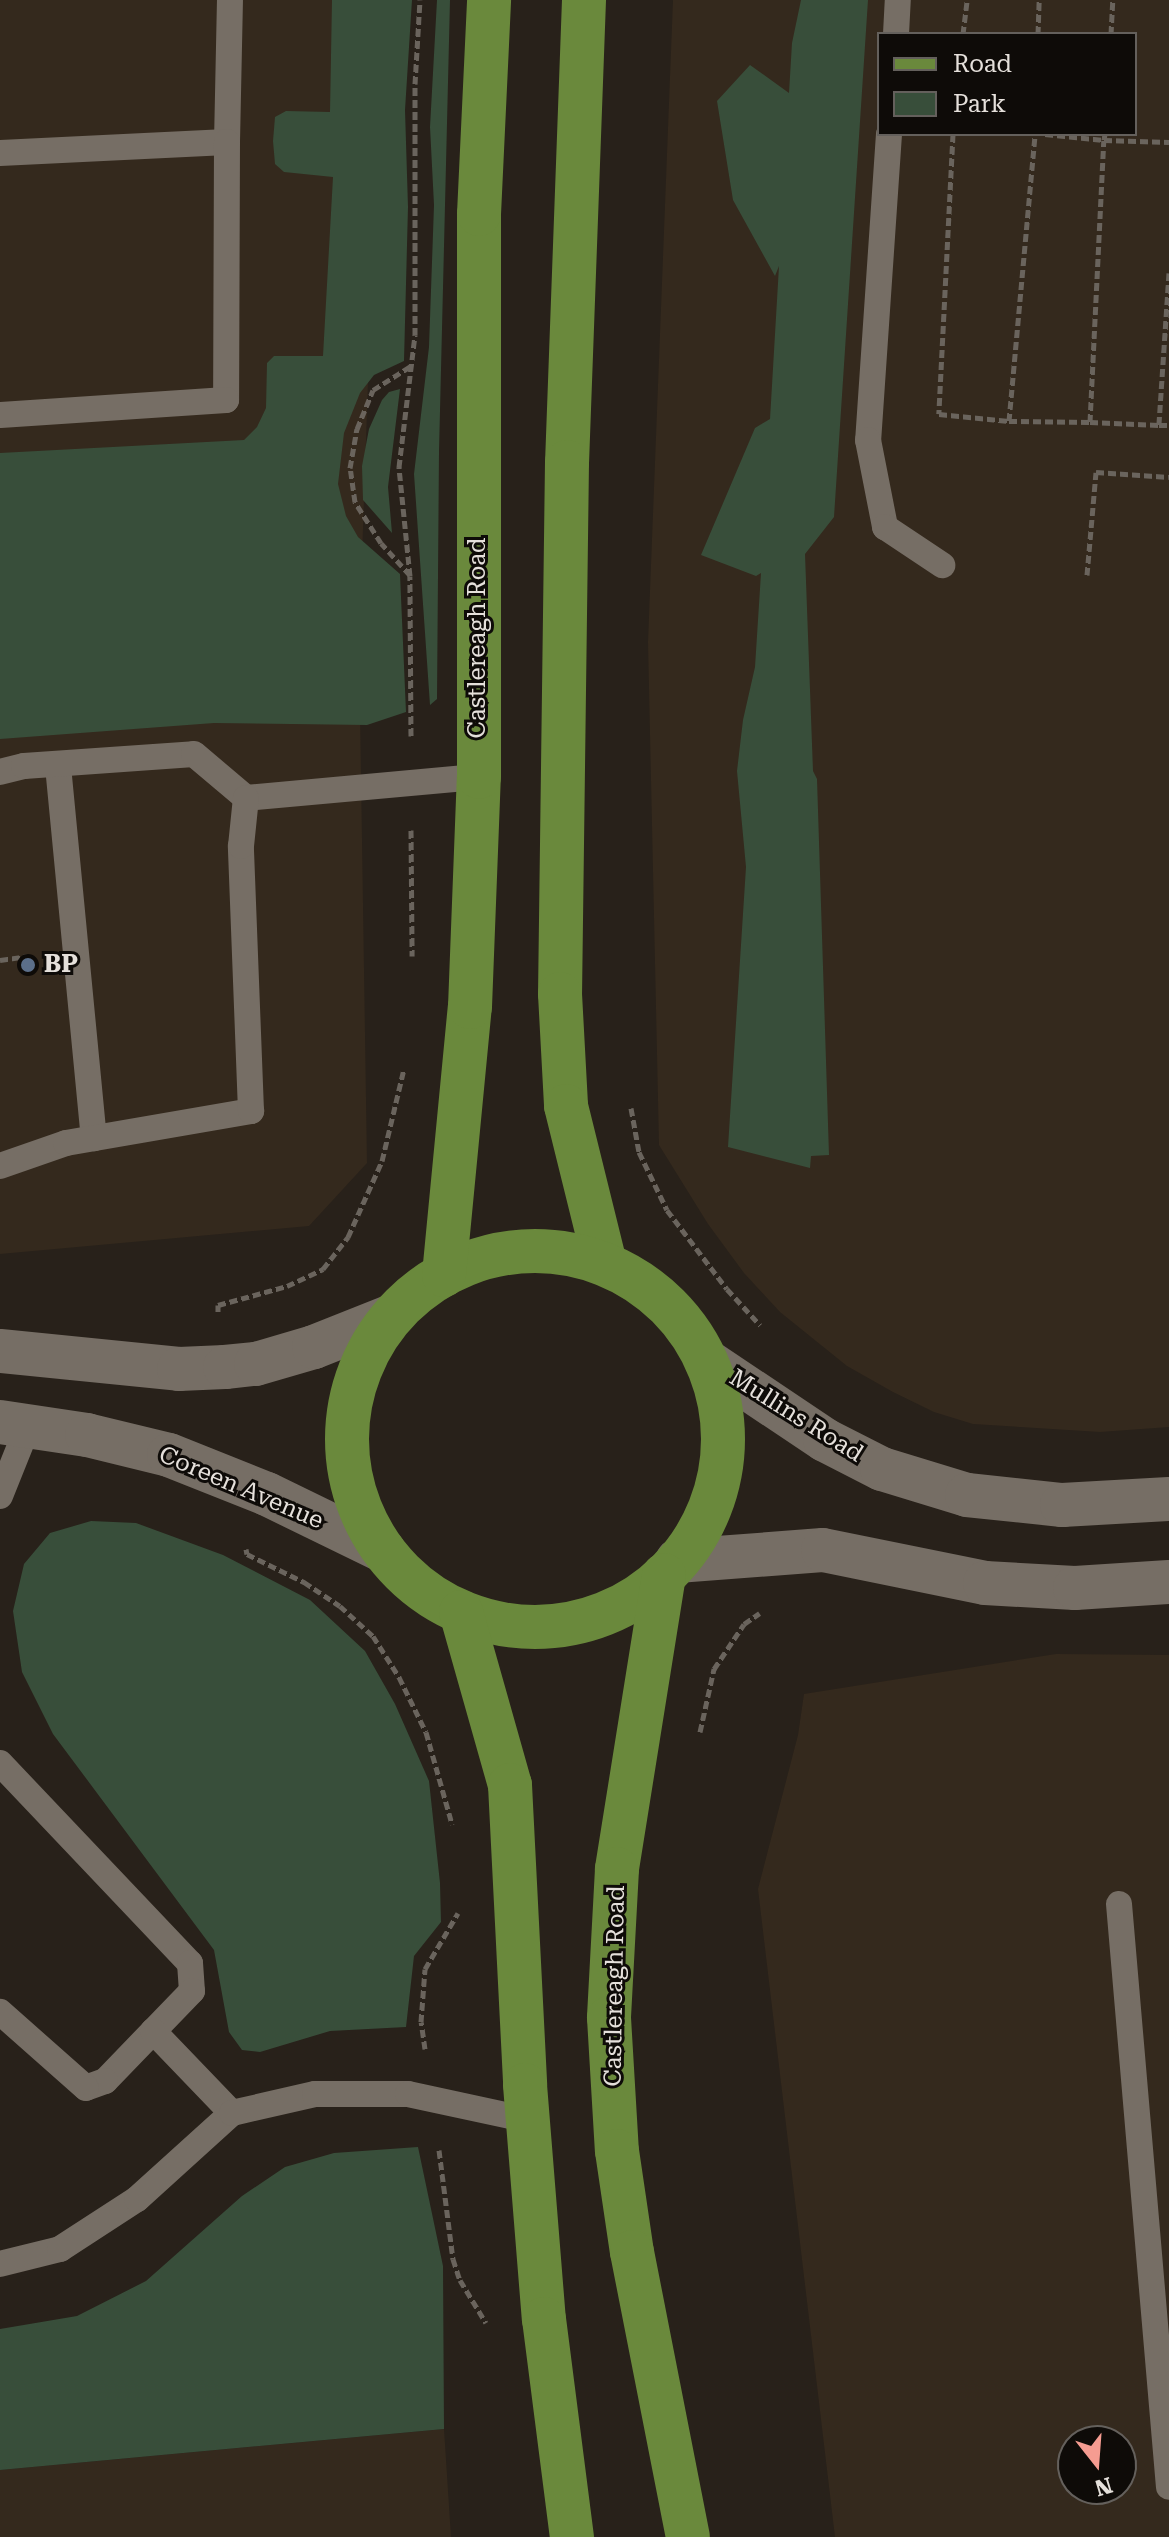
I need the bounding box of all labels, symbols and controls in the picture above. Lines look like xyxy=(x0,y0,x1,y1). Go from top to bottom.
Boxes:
legend xyxy=(877,32,1137,136)
text: Road xyxy=(953,50,1012,78)
text: Park xyxy=(953,90,1006,118)
street label: Castlereagh Road xyxy=(464,537,492,739)
place label: BP xyxy=(44,951,78,979)
marker: BP xyxy=(19,956,37,974)
street label: Mullins Road xyxy=(724,1363,868,1469)
street label: Coreen Avenue xyxy=(154,1440,328,1536)
street label: Castlereagh Road xyxy=(599,1885,631,2087)
north arrow xyxy=(1057,2425,1137,2505)
text: N xyxy=(1092,2472,1115,2501)

